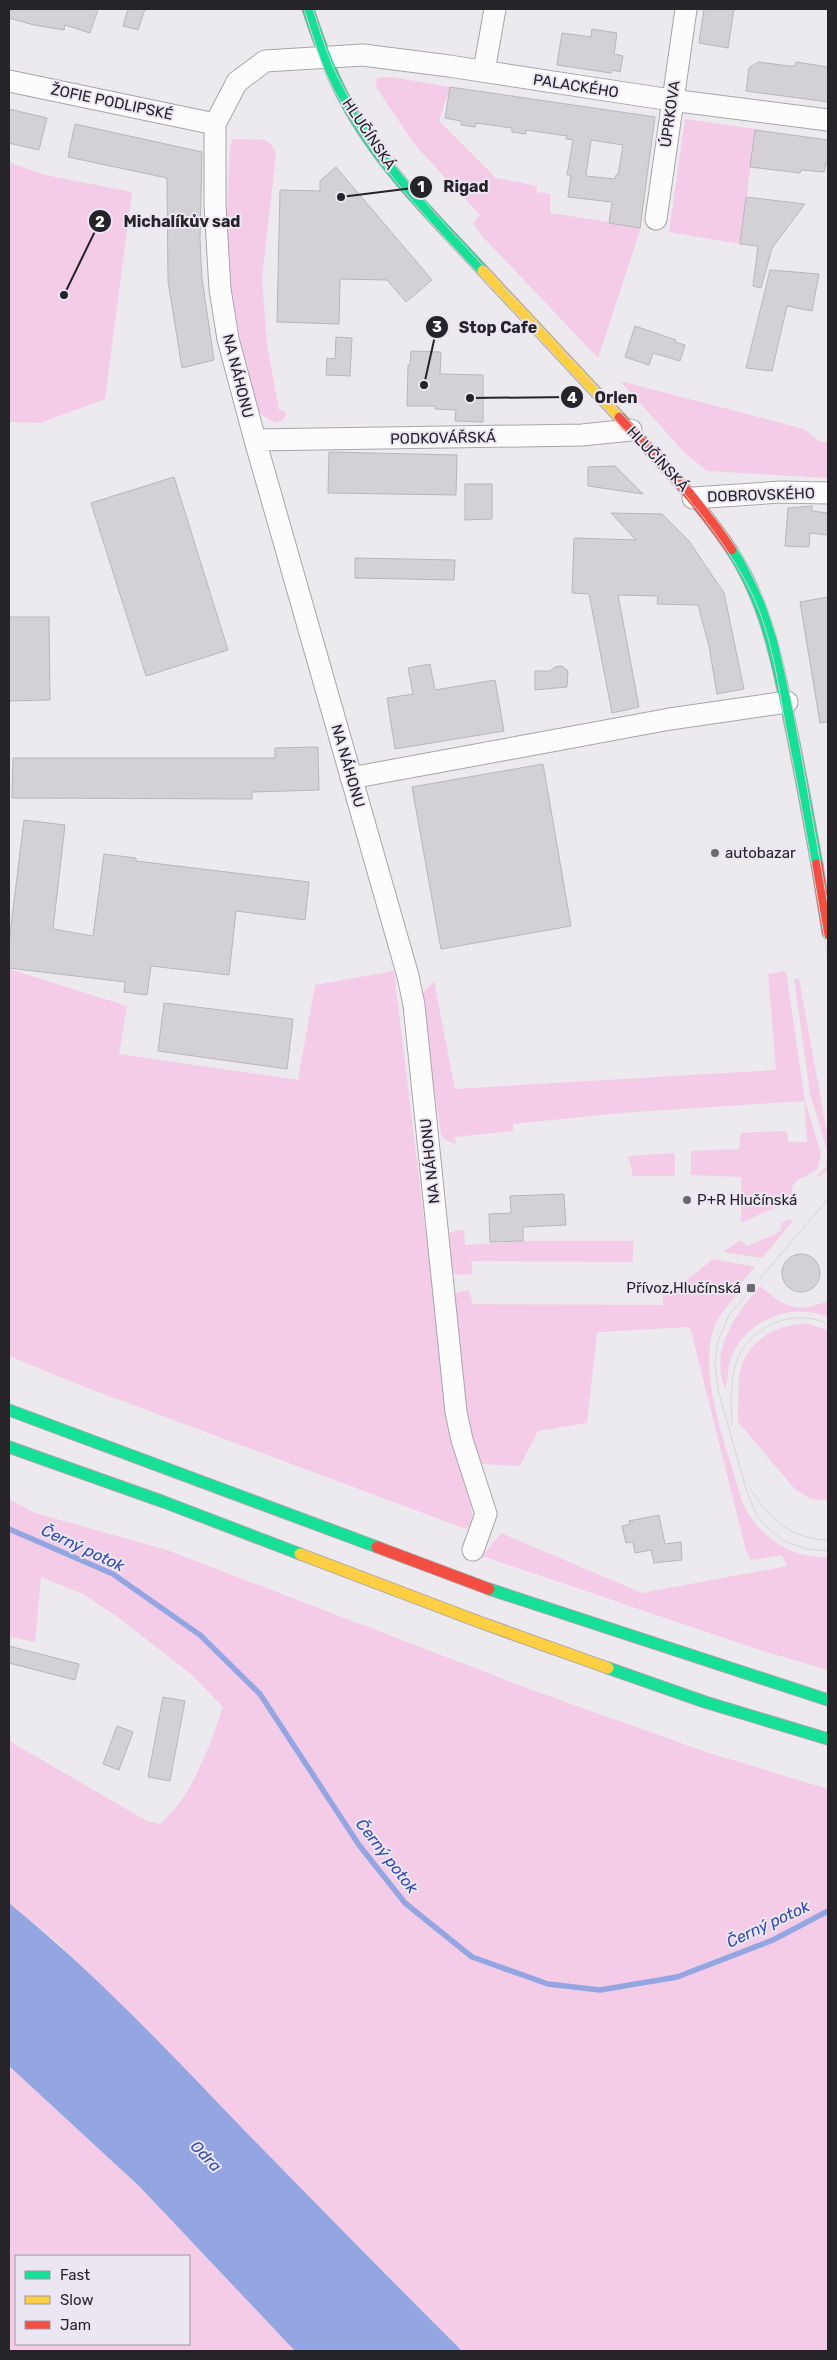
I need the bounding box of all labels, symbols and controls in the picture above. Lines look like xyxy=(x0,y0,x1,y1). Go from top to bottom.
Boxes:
street label: PALACKÉHO xyxy=(532,70,620,102)
street label: ÚPRKOVA xyxy=(656,79,684,149)
street label: ŽOFIE PODLIPSKÉ xyxy=(49,80,175,124)
street label: HLUČÍNSKÁ xyxy=(339,95,399,173)
callout: Rigad xyxy=(408,171,498,202)
text: Rigad xyxy=(443,177,489,196)
text: 1 xyxy=(417,178,425,196)
callout: Michalíkův sad xyxy=(88,206,250,237)
text: Michalíkův sad xyxy=(124,212,240,231)
text: 2 xyxy=(95,213,105,231)
callout: Stop Cafe xyxy=(424,312,548,343)
text: 3 xyxy=(432,318,442,336)
text: Stop Cafe xyxy=(459,318,537,337)
street label: NA NÁHONU xyxy=(219,332,257,420)
callout: Orlen xyxy=(560,382,648,413)
text: Orlen xyxy=(594,388,638,407)
text: 4 xyxy=(567,389,577,407)
street label: HLUČÍNSKÁ xyxy=(623,423,693,495)
street label: PODKOVÁŘSKÁ xyxy=(390,428,496,448)
street label: DOBROVSKÉHO xyxy=(707,484,815,506)
street label: NA NÁHONU xyxy=(327,722,369,810)
place label: autobazar xyxy=(725,844,796,862)
marker: autobazar xyxy=(709,847,721,859)
street label: NA NÁHONU xyxy=(417,1117,443,1205)
place label: P+R Hlučínská xyxy=(697,1191,797,1209)
marker: P+R Hlučínská xyxy=(681,1194,693,1206)
place label: Přívoz,Hlučínská xyxy=(626,1279,741,1297)
marker: Přívoz,Hlučínská xyxy=(745,1282,757,1294)
water label: Černý potok xyxy=(38,1520,129,1576)
water label: Černý potok xyxy=(352,1814,423,1898)
water label: Černý potok xyxy=(723,1895,813,1952)
water label: Odra xyxy=(187,2137,225,2175)
legend xyxy=(15,2255,190,2345)
text: Fast xyxy=(60,2266,90,2284)
text: Slow xyxy=(60,2291,93,2309)
text: Jam xyxy=(60,2316,91,2334)

